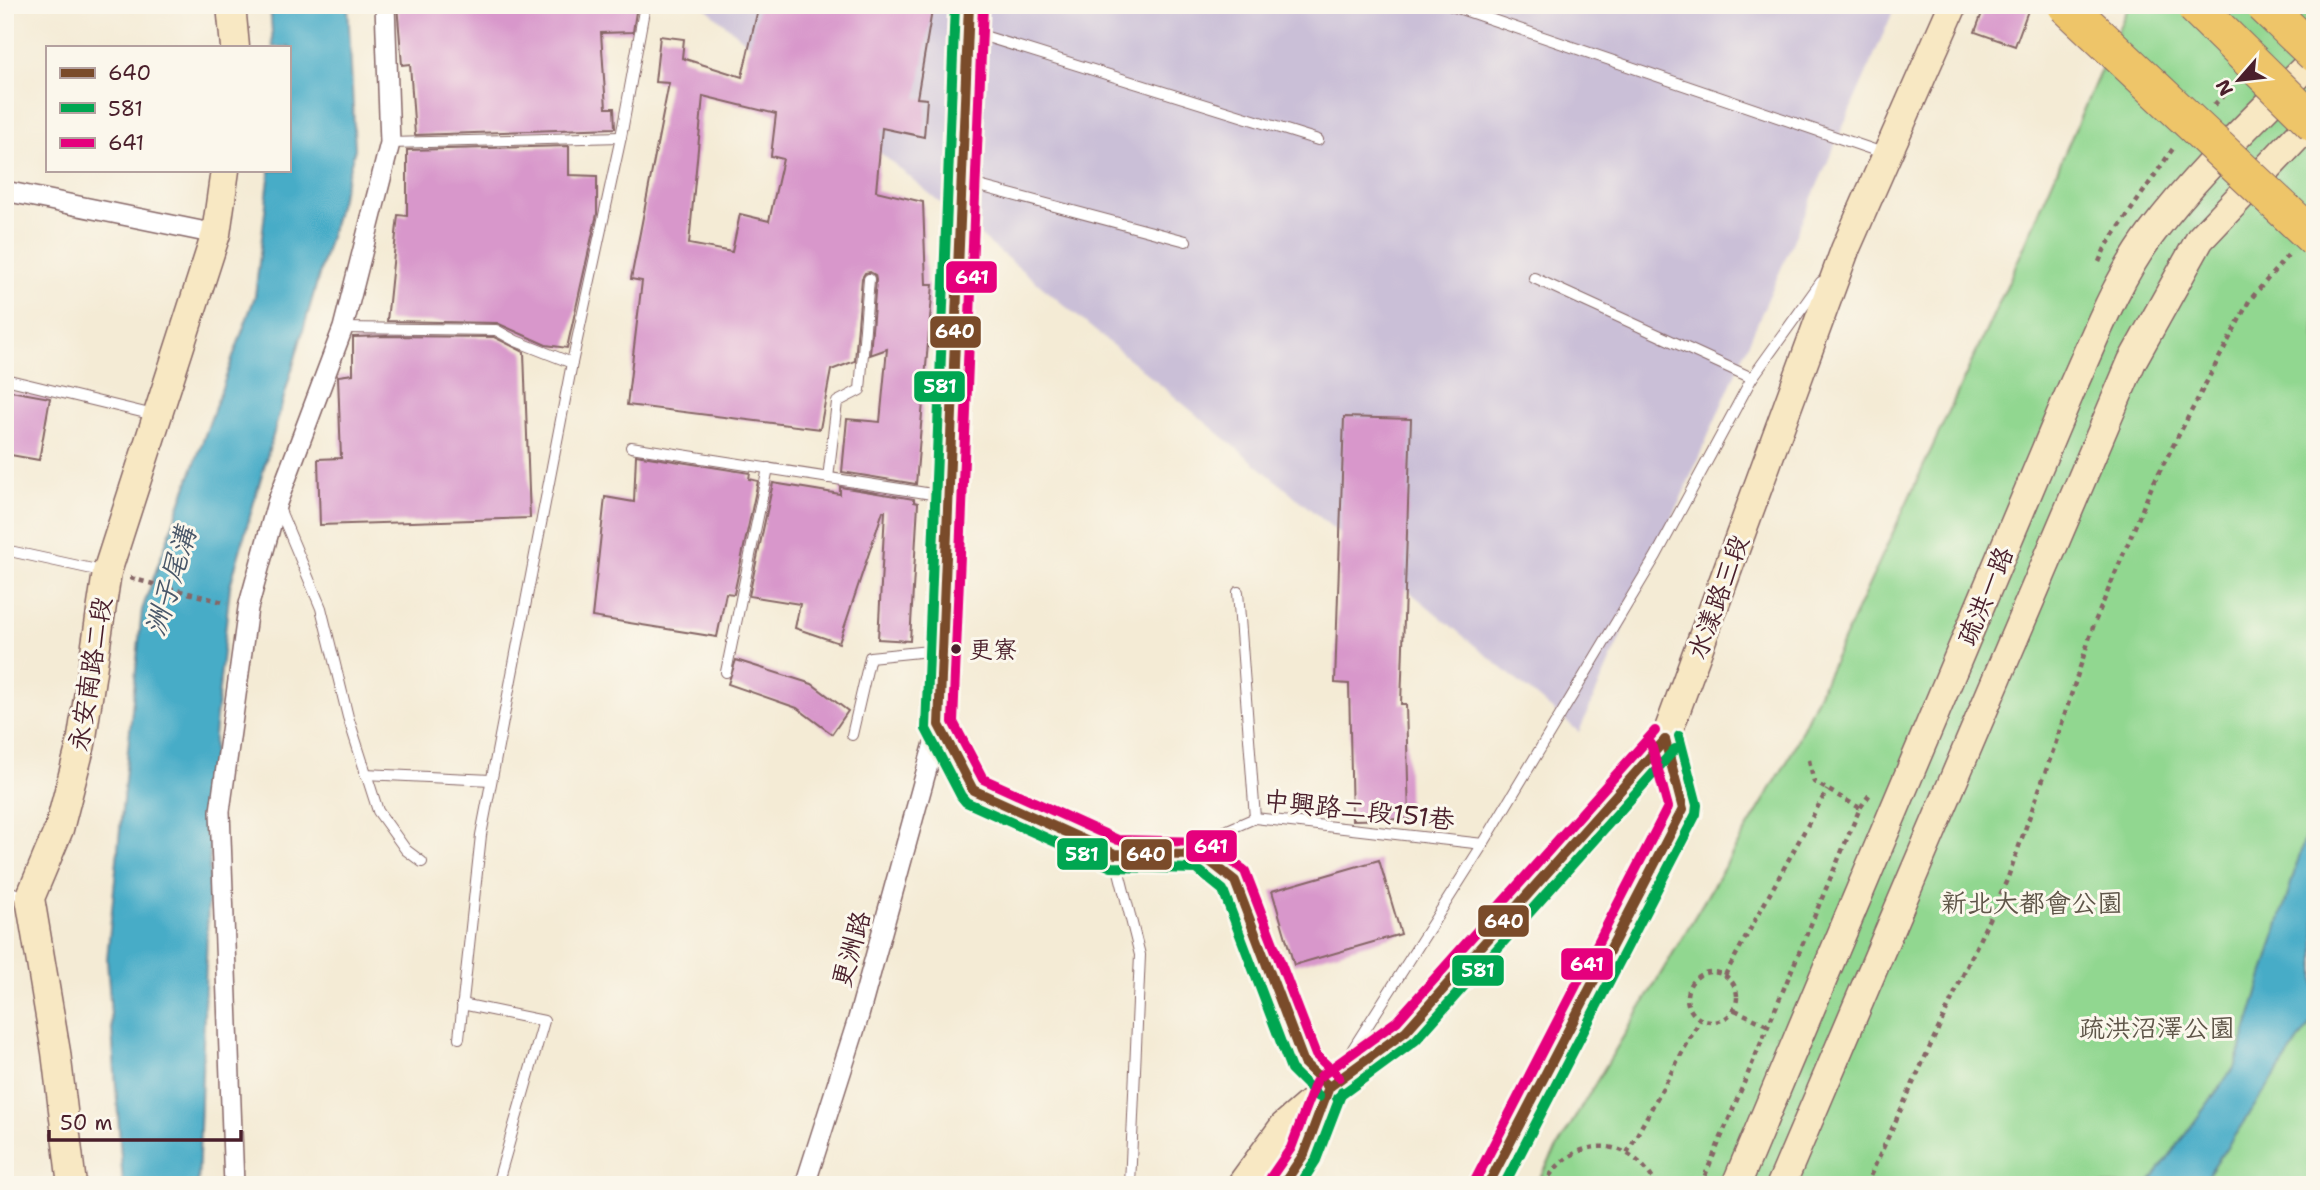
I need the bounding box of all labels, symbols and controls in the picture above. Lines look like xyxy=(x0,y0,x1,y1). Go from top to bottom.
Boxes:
legend xyxy=(46,46,290,172)
north arrow xyxy=(2204,46,2274,116)
text: 640 xyxy=(108,59,151,87)
text: N xyxy=(2210,75,2239,100)
text: 581 xyxy=(108,95,143,123)
text: 641 xyxy=(108,129,144,157)
line badge: 641 xyxy=(945,260,998,294)
text: 641 xyxy=(955,265,989,290)
line badge: 640 xyxy=(929,315,982,349)
text: 640 xyxy=(935,319,975,344)
line badge: 581 xyxy=(913,370,966,403)
text: 581 xyxy=(923,374,957,399)
water label: 洲子尾溝 xyxy=(135,520,205,640)
street label: 水漾路三段 xyxy=(1679,530,1756,664)
street label: 疏洪一路 xyxy=(1948,541,2021,651)
street label: 永安南路二段 xyxy=(60,594,119,754)
place label: 更寮 xyxy=(969,634,1017,666)
marker: 更寮 xyxy=(949,642,963,656)
street label: 中興路二段151巷 xyxy=(1262,782,1456,837)
line badge: 641 xyxy=(1185,829,1238,863)
text: 641 xyxy=(1194,834,1228,859)
line badge: 581 xyxy=(1056,837,1109,871)
line badge: 640 xyxy=(1120,838,1173,871)
text: 581 xyxy=(1065,842,1099,867)
text: 640 xyxy=(1126,842,1166,867)
park label: 新北大都會公園 xyxy=(1941,885,2123,920)
line badge: 640 xyxy=(1477,904,1530,938)
street label: 更洲路 xyxy=(823,907,878,991)
text: 640 xyxy=(1484,909,1524,934)
line badge: 641 xyxy=(1560,947,1614,981)
text: 641 xyxy=(1570,952,1604,977)
line badge: 581 xyxy=(1451,954,1505,987)
text: 581 xyxy=(1461,958,1495,983)
park label: 疏洪沼澤公園 xyxy=(2079,1010,2235,1045)
scale bar xyxy=(49,1099,242,1143)
text: 50 m xyxy=(60,1109,113,1137)

